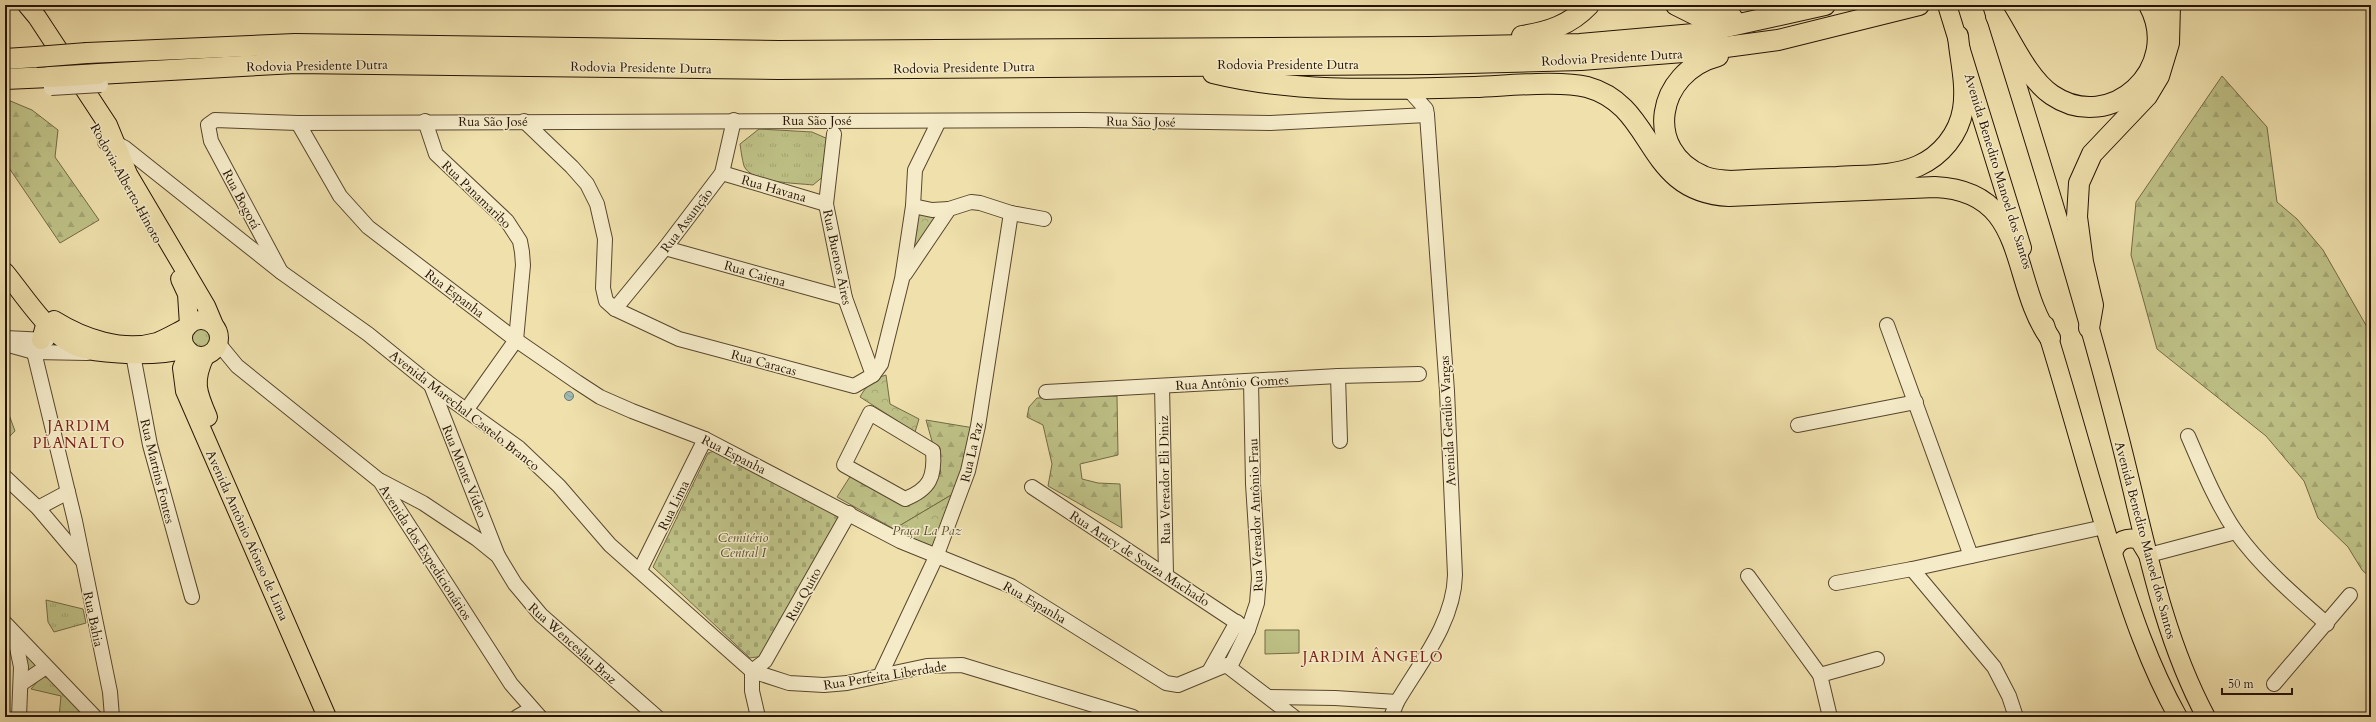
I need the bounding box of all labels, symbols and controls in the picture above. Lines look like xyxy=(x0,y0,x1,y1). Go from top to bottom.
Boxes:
street label: Rodovia Presidente Dutra xyxy=(1541,45,1684,71)
street label: Rodovia Presidente Dutra xyxy=(246,56,388,76)
street label: Rodovia Presidente Dutra xyxy=(1217,56,1359,74)
street label: Rodovia Presidente Dutra xyxy=(570,58,712,78)
street label: Rodovia Presidente Dutra xyxy=(893,58,1035,78)
street label: Avenida Benedito Manoel dos Santos xyxy=(1960,71,2036,271)
street label: Rua São José xyxy=(782,112,852,130)
street label: Rua São José xyxy=(1106,112,1176,132)
street label: Rua São José xyxy=(458,113,528,131)
street label: Rodovia Alberto Hinoto xyxy=(86,120,167,247)
street label: Rua Panamaribo xyxy=(437,157,515,233)
street label: Rua Bogotá xyxy=(218,166,265,233)
street label: Rua Havana xyxy=(739,171,809,207)
street label: Rua Assunção xyxy=(657,185,717,257)
street label: Rua Buenos Aires xyxy=(818,208,856,307)
street label: Rua Caiena xyxy=(722,257,788,291)
street label: Rua Espanha xyxy=(421,265,488,322)
street label: Avenida Marechal Castelo Branco xyxy=(386,346,543,475)
street label: Rua Caracas xyxy=(729,346,798,380)
street label: Avenida Getúlio Vargas xyxy=(1436,355,1460,487)
street label: Rua Antônio Gomes xyxy=(1175,371,1289,395)
street label: Rua Vereador Eli Diniz xyxy=(1155,415,1175,544)
district label: JARDIM PLANALTO xyxy=(32,416,126,453)
street label: Rua Martins Fontes xyxy=(135,417,179,525)
street label: Rua La Paz xyxy=(956,420,988,484)
street label: Rua Monte Vídeo xyxy=(437,422,491,520)
street label: Rua Espanha xyxy=(698,431,769,479)
street label: Rua Vereador Antônio Frau xyxy=(1244,438,1268,592)
street label: Avenida Benedito Manoel dos Santos xyxy=(2110,439,2180,641)
street label: Avenida Antônio Afonso de Lima xyxy=(201,447,293,624)
street label: Rua Lima xyxy=(654,477,694,533)
street label: Avenida dos Expedicionários xyxy=(375,481,476,624)
street label: Rua Aracy de Souza Machado xyxy=(1066,507,1213,611)
park label: Praça La Paz xyxy=(892,522,962,540)
park label: Cemitério Central I xyxy=(718,529,768,562)
street label: Rua Quito xyxy=(782,565,826,624)
street label: Rua Espanha xyxy=(1000,577,1070,628)
street label: Rua Bahia xyxy=(78,590,108,649)
street label: Rua Wenceslau Braz xyxy=(524,599,621,689)
district label: JARDIM ÂNGELO xyxy=(1300,646,1444,667)
street label: Rua Perfeita Liberdade xyxy=(822,657,948,695)
scale bar xyxy=(2222,670,2292,696)
text: 50 m xyxy=(2228,676,2255,692)

